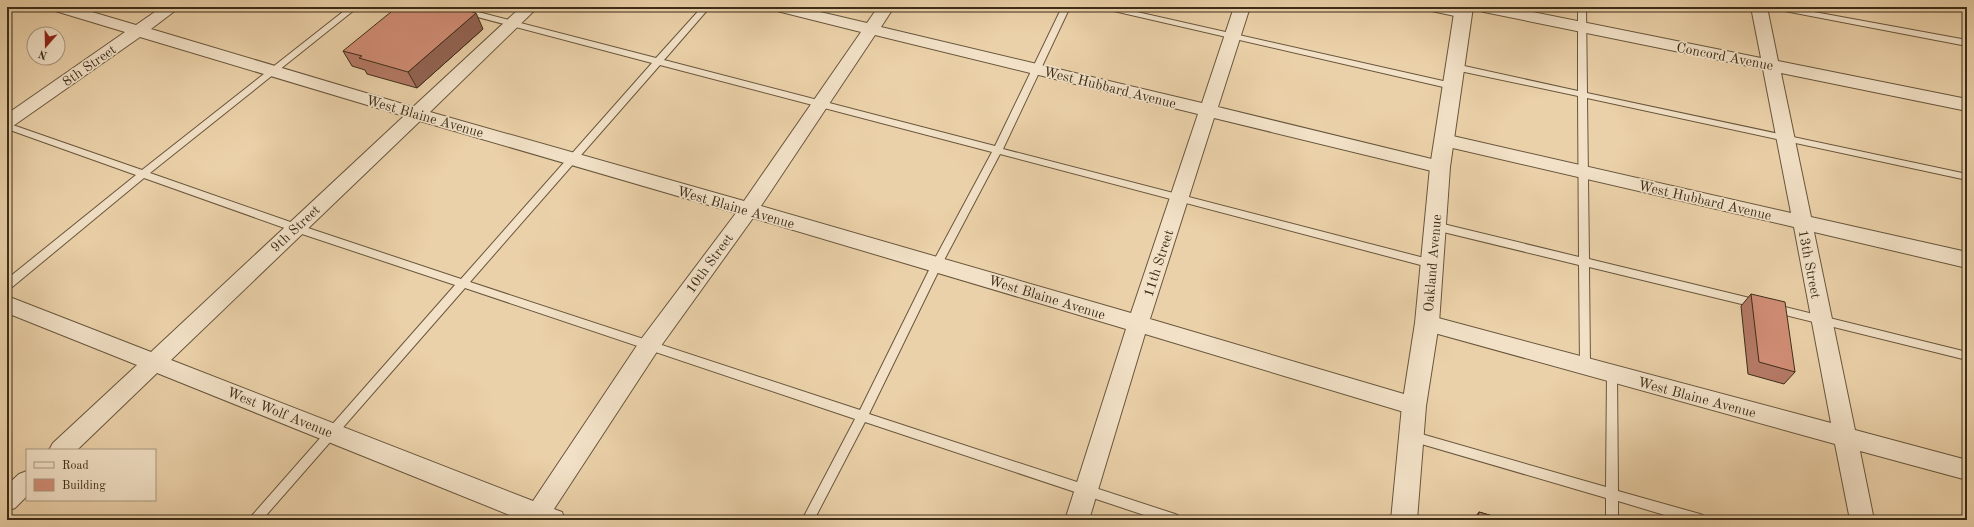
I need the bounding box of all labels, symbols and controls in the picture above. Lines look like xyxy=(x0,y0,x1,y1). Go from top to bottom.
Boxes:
north arrow xyxy=(26,26,66,66)
street label: Concord Avenue xyxy=(1675,41,1774,73)
street label: 8th Street xyxy=(60,42,119,89)
text: N xyxy=(37,47,49,61)
street label: West Hubbard Avenue xyxy=(1042,65,1177,111)
street label: West Blaine Avenue xyxy=(364,93,485,140)
street label: West Hubbard Avenue xyxy=(1637,179,1773,223)
street label: West Blaine Avenue xyxy=(675,184,796,231)
street label: 9th Street xyxy=(268,203,323,255)
street label: Oakland Avenue xyxy=(1422,214,1444,312)
street label: 11th Street xyxy=(1142,228,1176,299)
street label: 13th Street xyxy=(1795,229,1823,300)
street label: 10th Street xyxy=(684,231,736,296)
street label: West Blaine Avenue xyxy=(987,274,1107,322)
street label: West Blaine Avenue xyxy=(1636,375,1757,420)
street label: West Wolf Avenue xyxy=(225,385,334,440)
legend xyxy=(26,449,156,501)
text: Road xyxy=(62,460,89,472)
text: Building xyxy=(62,480,106,492)

